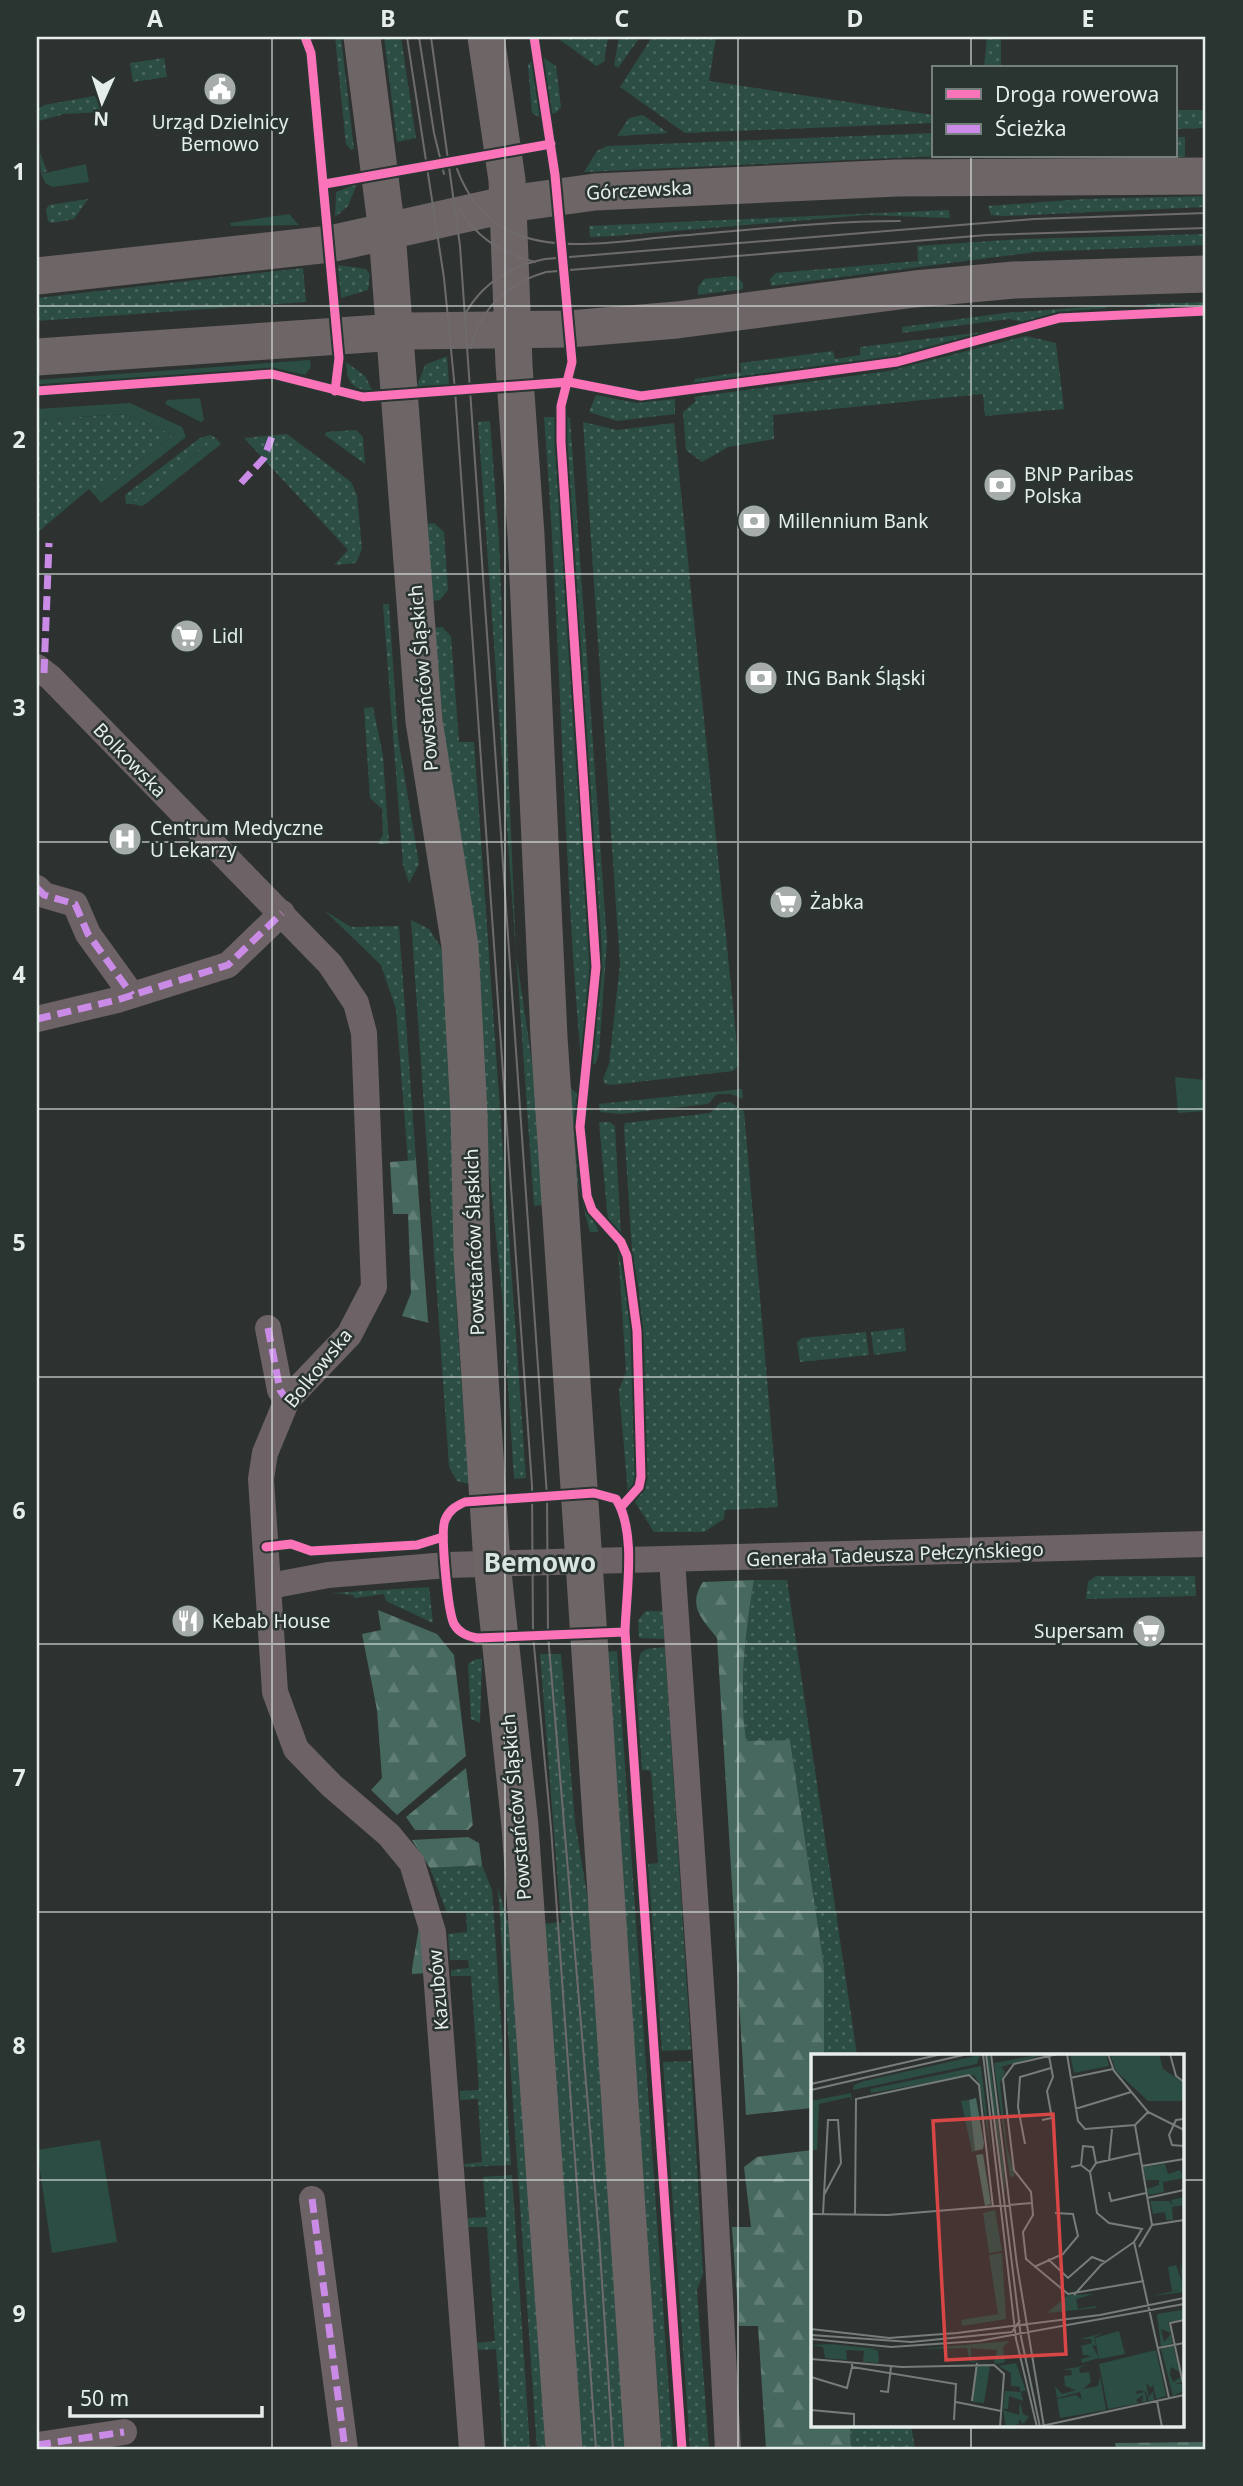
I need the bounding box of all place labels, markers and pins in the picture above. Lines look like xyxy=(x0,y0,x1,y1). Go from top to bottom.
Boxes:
public building icon: Urząd Dzielnicy Bemowo xyxy=(201,70,239,108)
place label: Urząd Dzielnicy Bemowo xyxy=(152,109,289,157)
place label: BNP Paribas Polska xyxy=(1024,461,1134,509)
bank icon: BNP Paribas Polska xyxy=(981,466,1019,504)
bank icon: Millennium Bank xyxy=(735,502,773,540)
place label: Millennium Bank xyxy=(778,508,928,534)
supermarket icon: Lidl xyxy=(168,617,206,655)
place label: Lidl xyxy=(212,623,243,649)
bank icon: ING Bank Śląski xyxy=(742,659,780,697)
place label: ING Bank Śląski xyxy=(786,665,926,691)
place label: Centrum Medyczne U Lekarzy xyxy=(150,815,323,863)
hospital icon: Centrum Medyczne U Lekarzy xyxy=(106,820,144,858)
supermarket icon: Żabka xyxy=(767,883,805,921)
place label: Żabka xyxy=(810,889,864,915)
restaurant icon: Kebab House xyxy=(169,1602,207,1640)
place label: Kebab House xyxy=(212,1608,331,1634)
supermarket icon: Supersam xyxy=(1130,1612,1168,1650)
place label: Supersam xyxy=(1034,1618,1124,1644)

